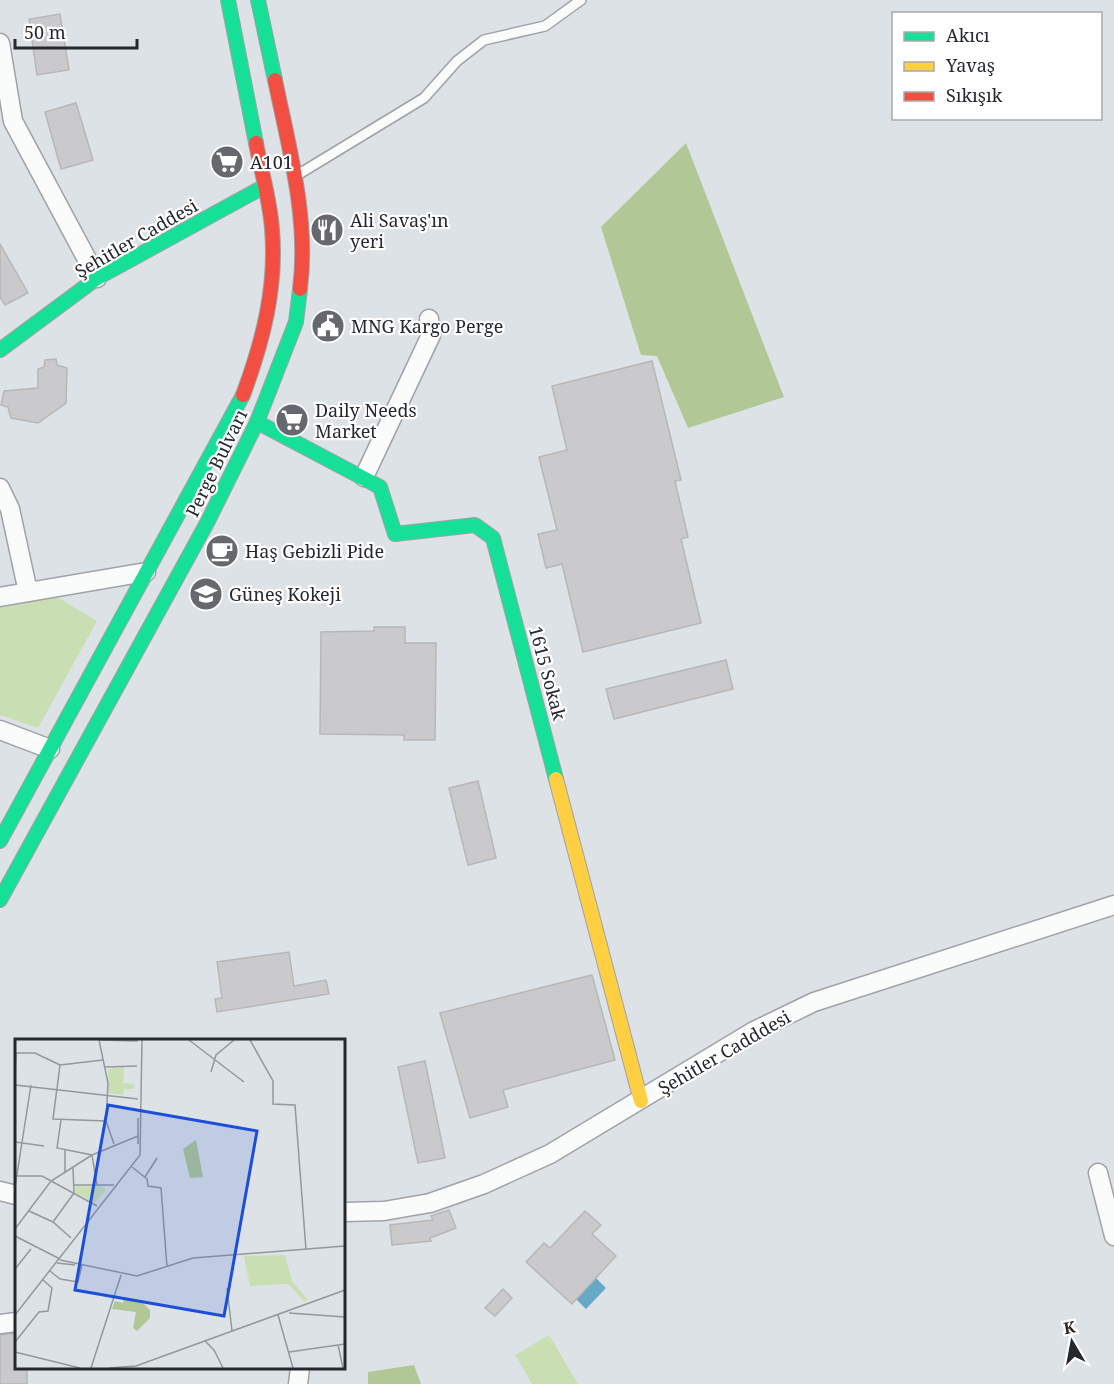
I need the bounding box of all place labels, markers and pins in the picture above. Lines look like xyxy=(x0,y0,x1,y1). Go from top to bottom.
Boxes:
supermarket icon: A101 xyxy=(209,144,245,180)
place label: A101 xyxy=(250,150,293,174)
place label: Ali Savaş'ın yeri xyxy=(350,208,449,253)
restaurant icon: Ali Savaş'ın yeri xyxy=(309,212,345,248)
public building icon: MNG Kargo Perge xyxy=(310,308,346,344)
place label: MNG Kargo Perge xyxy=(351,314,503,338)
place label: Daily Needs Market xyxy=(315,398,417,443)
supermarket icon: Daily Needs Market xyxy=(274,402,310,438)
cafe icon: Haş Gebizli Pide xyxy=(204,533,240,569)
place label: Haş Gebizli Pide xyxy=(245,539,384,563)
school or university icon: Güneş Kokeji xyxy=(188,576,224,612)
place label: Güneş Kokeji xyxy=(229,582,341,606)

